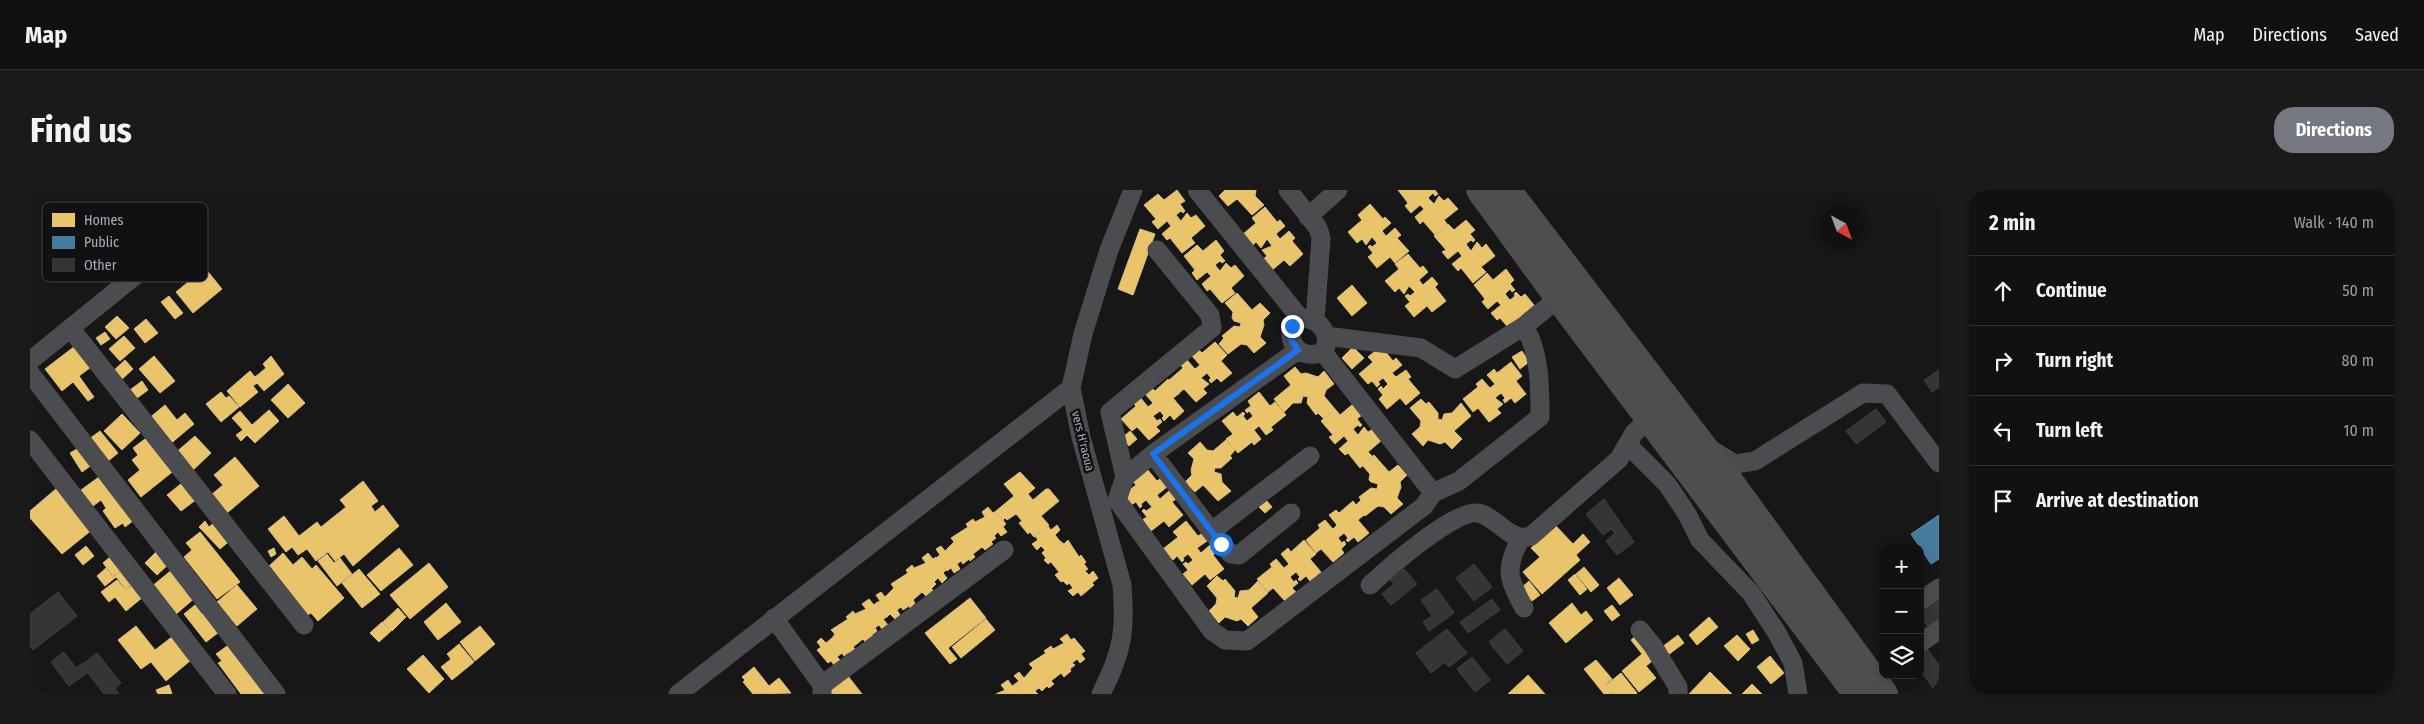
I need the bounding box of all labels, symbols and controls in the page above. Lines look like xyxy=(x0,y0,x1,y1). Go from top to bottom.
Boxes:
text: Map xyxy=(25,21,67,49)
text: Map xyxy=(2193,24,2225,46)
text: Directions xyxy=(2253,24,2327,46)
text: Saved xyxy=(2355,24,2399,46)
button: Directions xyxy=(2274,107,2394,153)
text: Find us xyxy=(30,109,132,151)
legend xyxy=(42,202,208,282)
north arrow xyxy=(1819,205,1864,250)
text: 2 min xyxy=(1989,210,2036,236)
text: Homes xyxy=(84,212,124,229)
text: Walk · 140 m xyxy=(2294,213,2374,232)
text: Public xyxy=(84,234,119,251)
text: Other xyxy=(84,257,117,274)
icon: ahead xyxy=(1989,277,2017,305)
text: Continue xyxy=(2036,279,2107,302)
text: 50 m xyxy=(2342,281,2374,300)
route end xyxy=(1281,315,1304,338)
icon: right xyxy=(1989,347,2017,375)
text: Turn right xyxy=(2036,349,2113,372)
text: 80 m xyxy=(2342,351,2374,370)
street label: vers H'raoua xyxy=(1069,410,1097,472)
icon: left xyxy=(1989,417,2017,445)
text: Turn left xyxy=(2036,419,2103,442)
text: 10 m xyxy=(2343,421,2374,440)
icon: arrive xyxy=(1989,487,2017,515)
text: Arrive at destination xyxy=(2036,489,2199,512)
route start xyxy=(1210,533,1233,556)
map controls xyxy=(1879,544,1924,679)
button: + xyxy=(1879,544,1924,589)
button: − xyxy=(1879,589,1924,634)
button: layers xyxy=(1879,634,1924,679)

